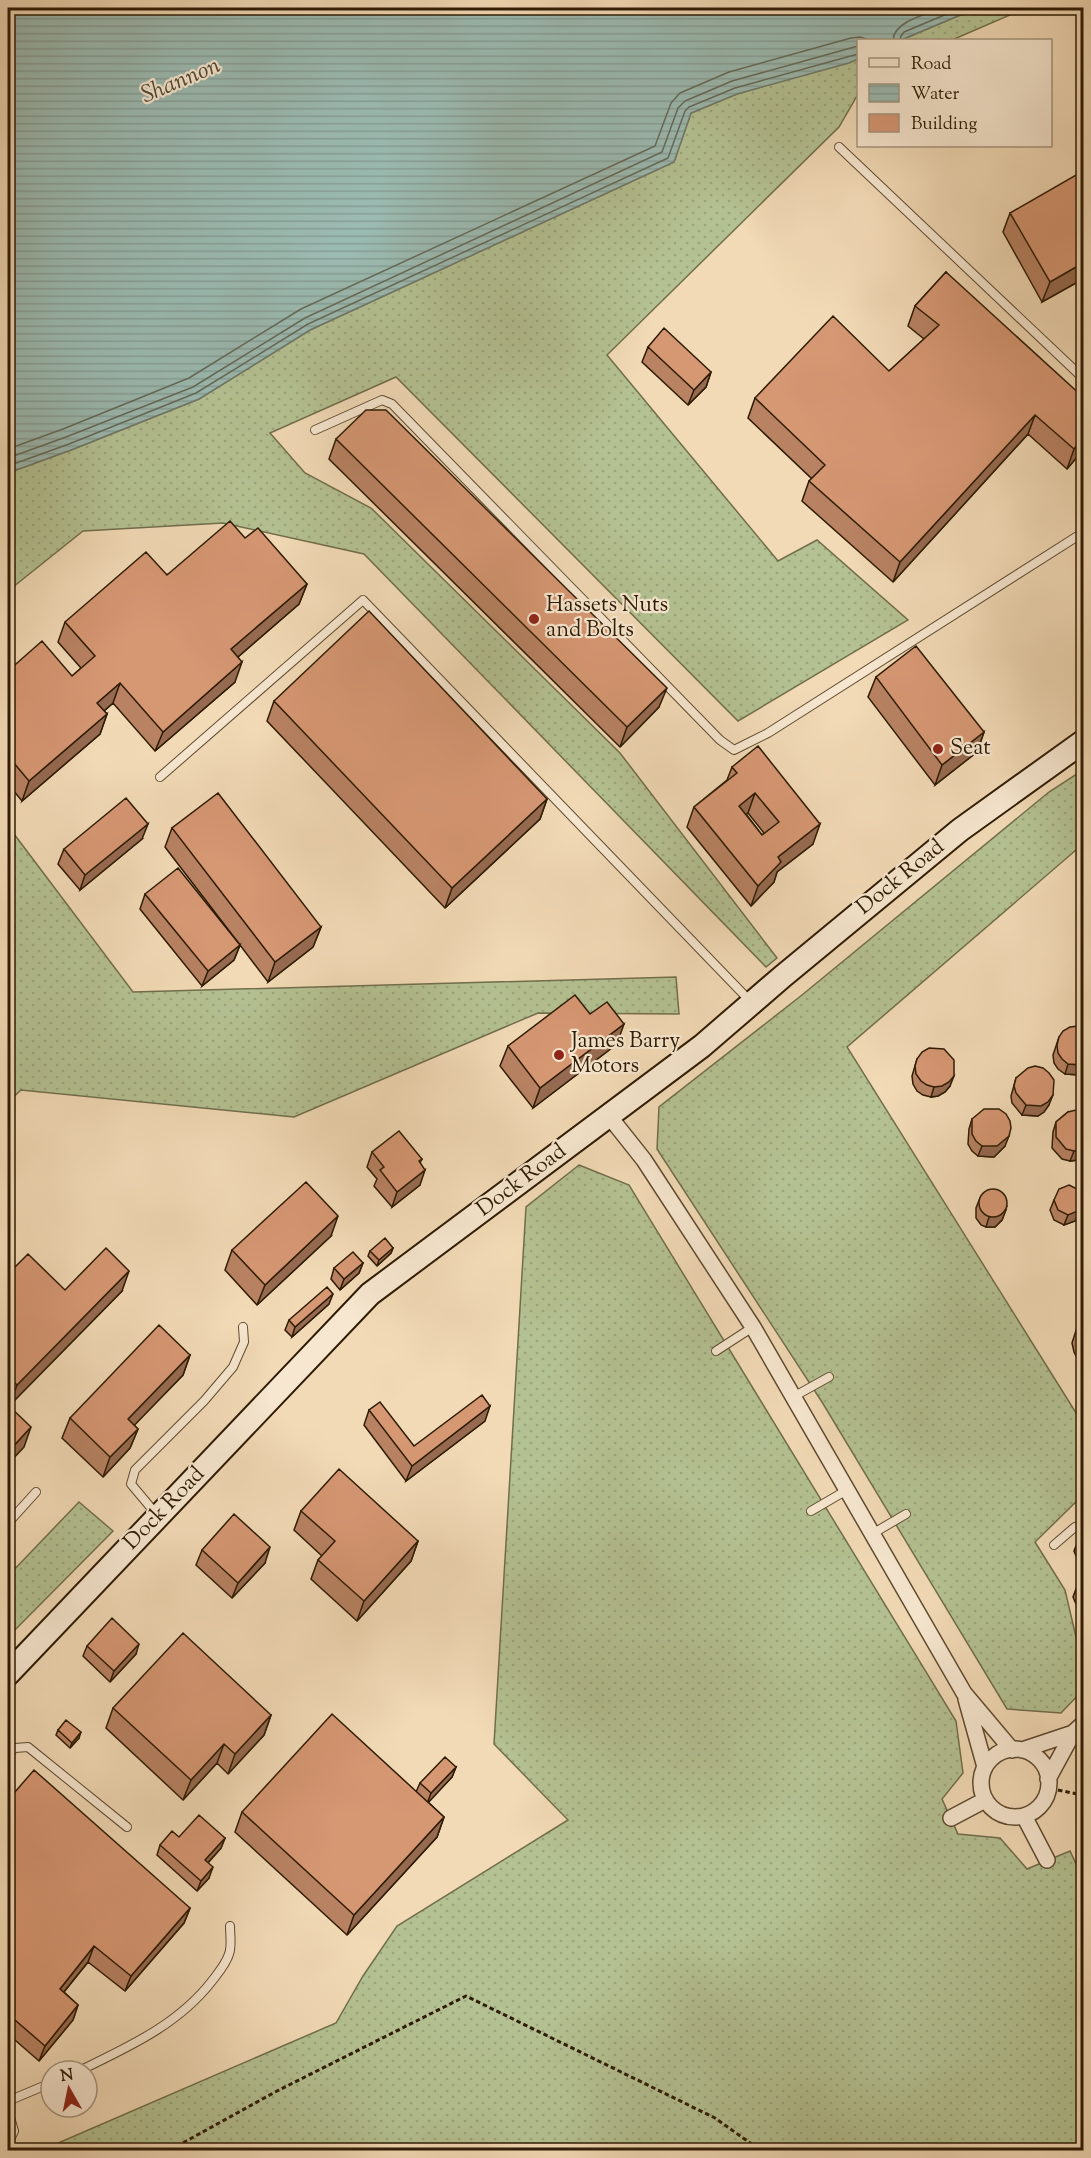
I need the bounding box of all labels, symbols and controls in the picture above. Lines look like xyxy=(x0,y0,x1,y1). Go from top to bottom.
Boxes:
legend xyxy=(857,39,1052,147)
water label: Shannon xyxy=(136,49,226,113)
text: Road xyxy=(911,52,951,78)
text: Water xyxy=(911,82,960,108)
text: Building xyxy=(911,112,977,138)
place label: Hassets Nuts and Bolts xyxy=(546,590,668,647)
marker: Hassets Nuts and Bolts xyxy=(527,612,541,626)
place label: Seat xyxy=(950,733,991,765)
marker: Seat xyxy=(931,742,945,756)
street label: Dock Road xyxy=(850,832,952,924)
place label: James Barry Motors xyxy=(570,1026,680,1083)
marker: James Barry Motors xyxy=(552,1048,566,1062)
street label: Dock Road xyxy=(470,1136,574,1226)
street label: Dock Road xyxy=(117,1460,213,1558)
north arrow xyxy=(39,2059,99,2119)
text: N xyxy=(59,2064,75,2089)

